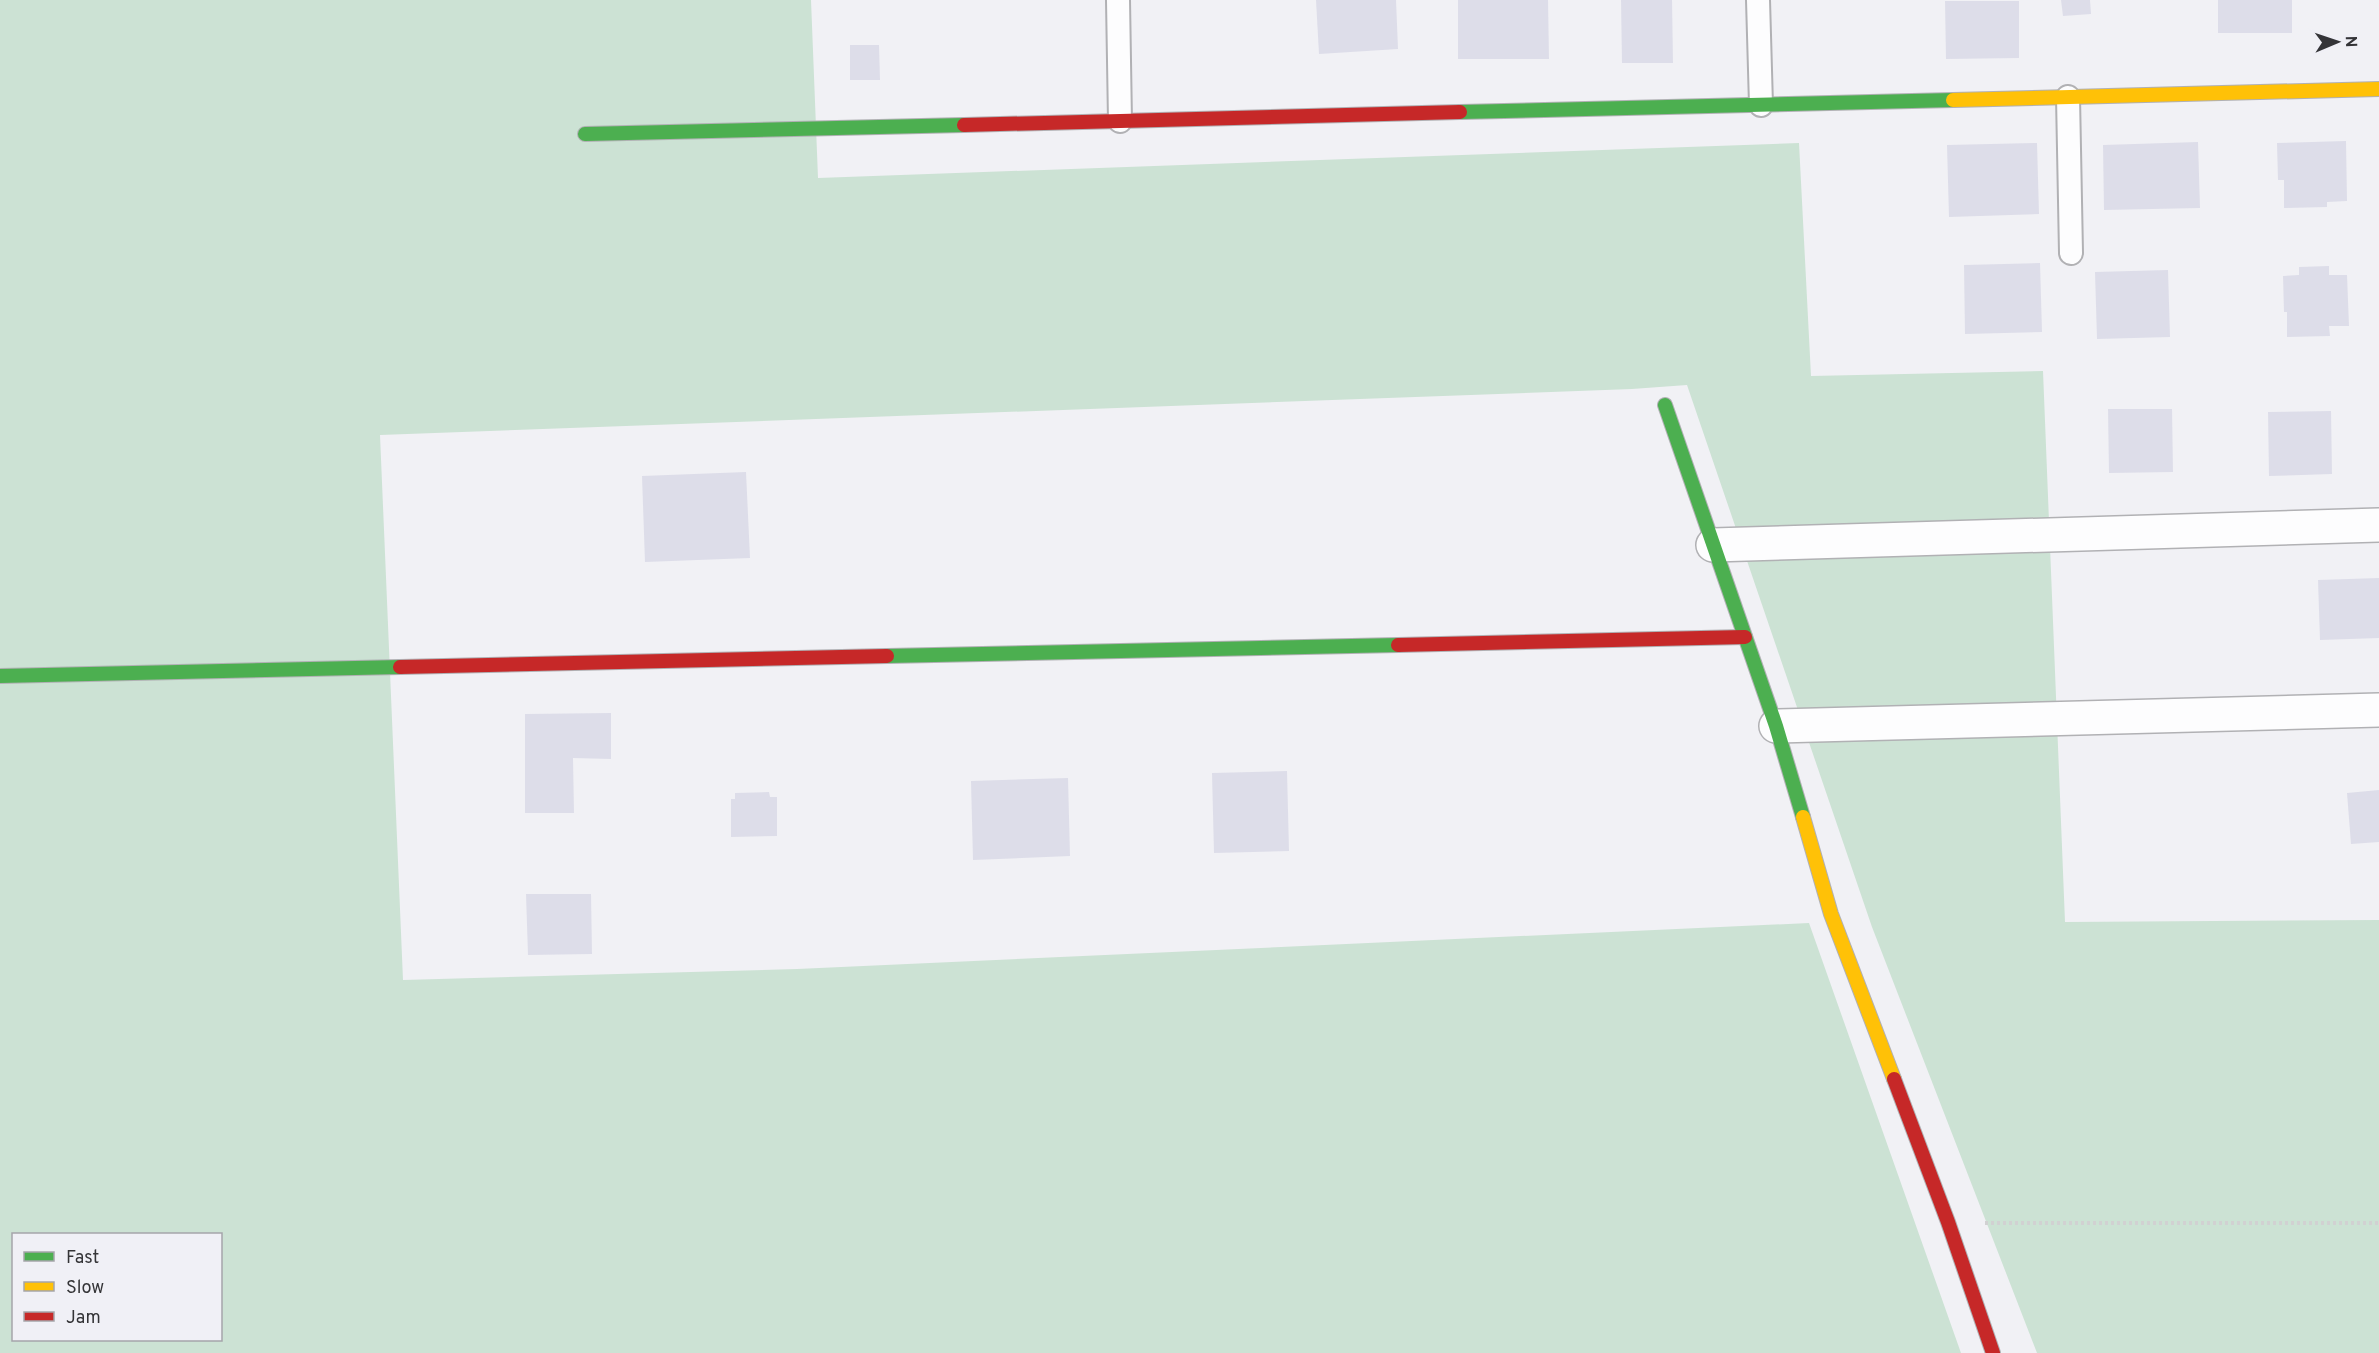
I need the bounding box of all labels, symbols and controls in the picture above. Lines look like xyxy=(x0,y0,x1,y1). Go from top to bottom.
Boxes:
north arrow xyxy=(2307,12,2367,72)
text: N xyxy=(2340,35,2360,48)
legend xyxy=(12,1233,222,1341)
text: Fast xyxy=(66,1247,99,1270)
text: Slow xyxy=(66,1277,104,1300)
text: Jam xyxy=(66,1307,101,1330)

